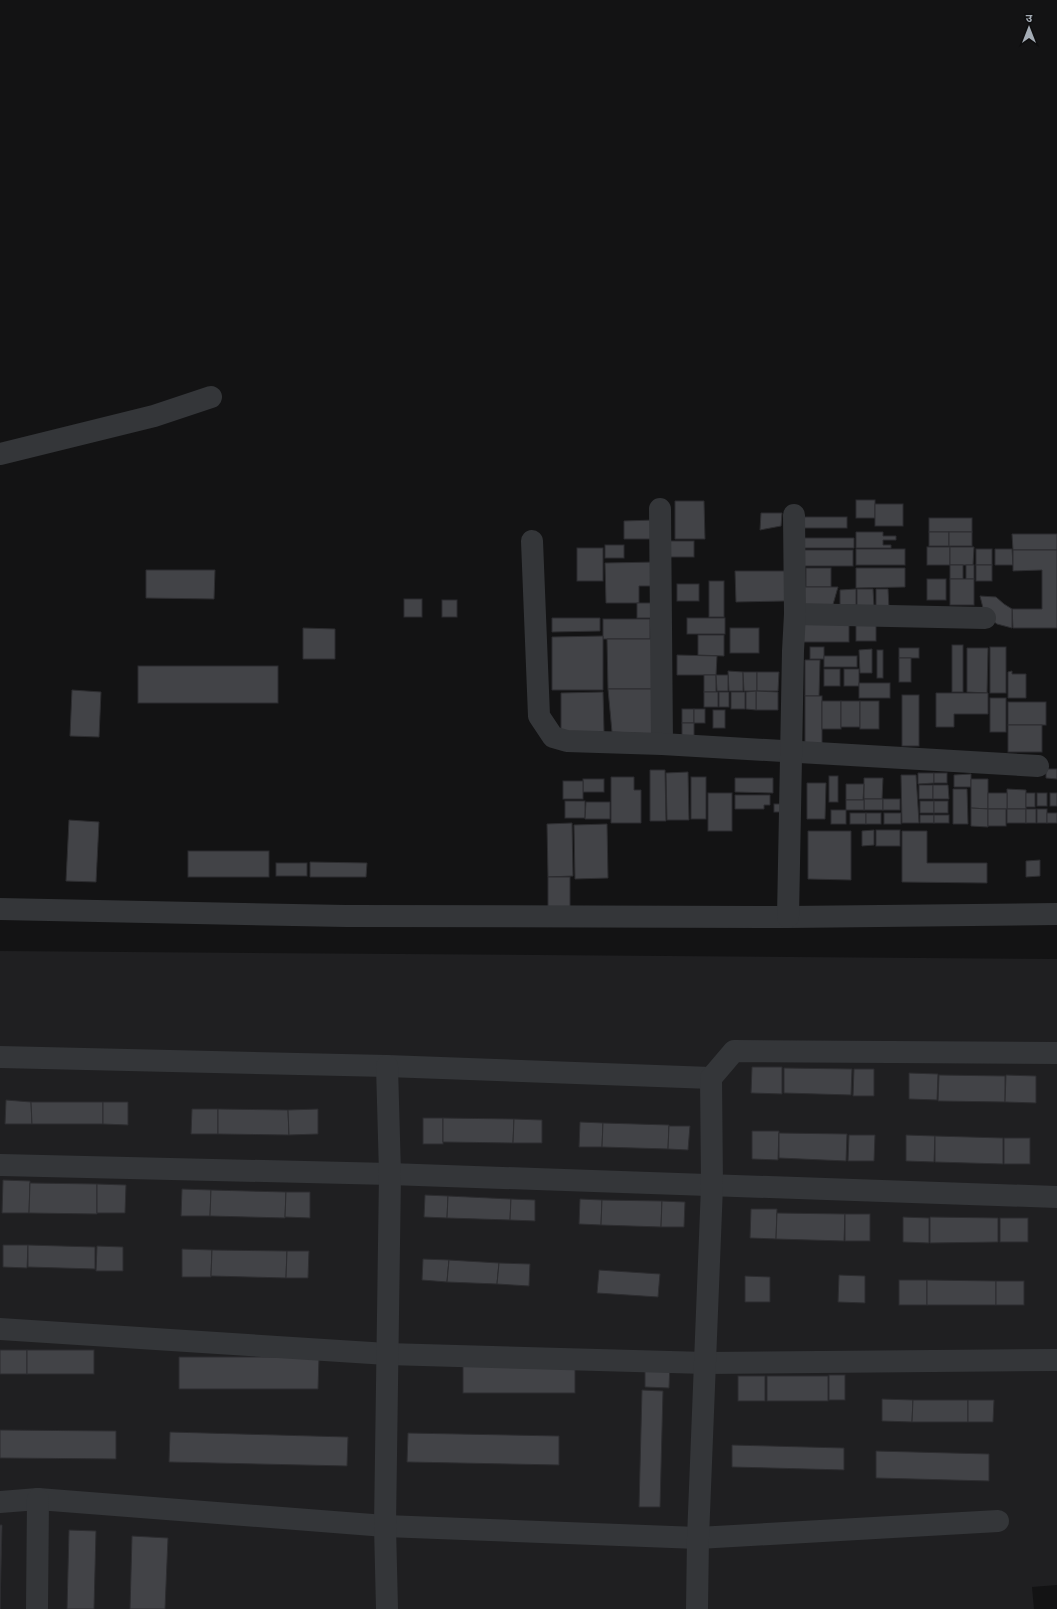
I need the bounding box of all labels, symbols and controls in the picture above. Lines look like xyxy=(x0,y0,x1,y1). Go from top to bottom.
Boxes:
north arrow xyxy=(1009,8,1049,48)
text: उ xyxy=(1026,12,1033,25)

